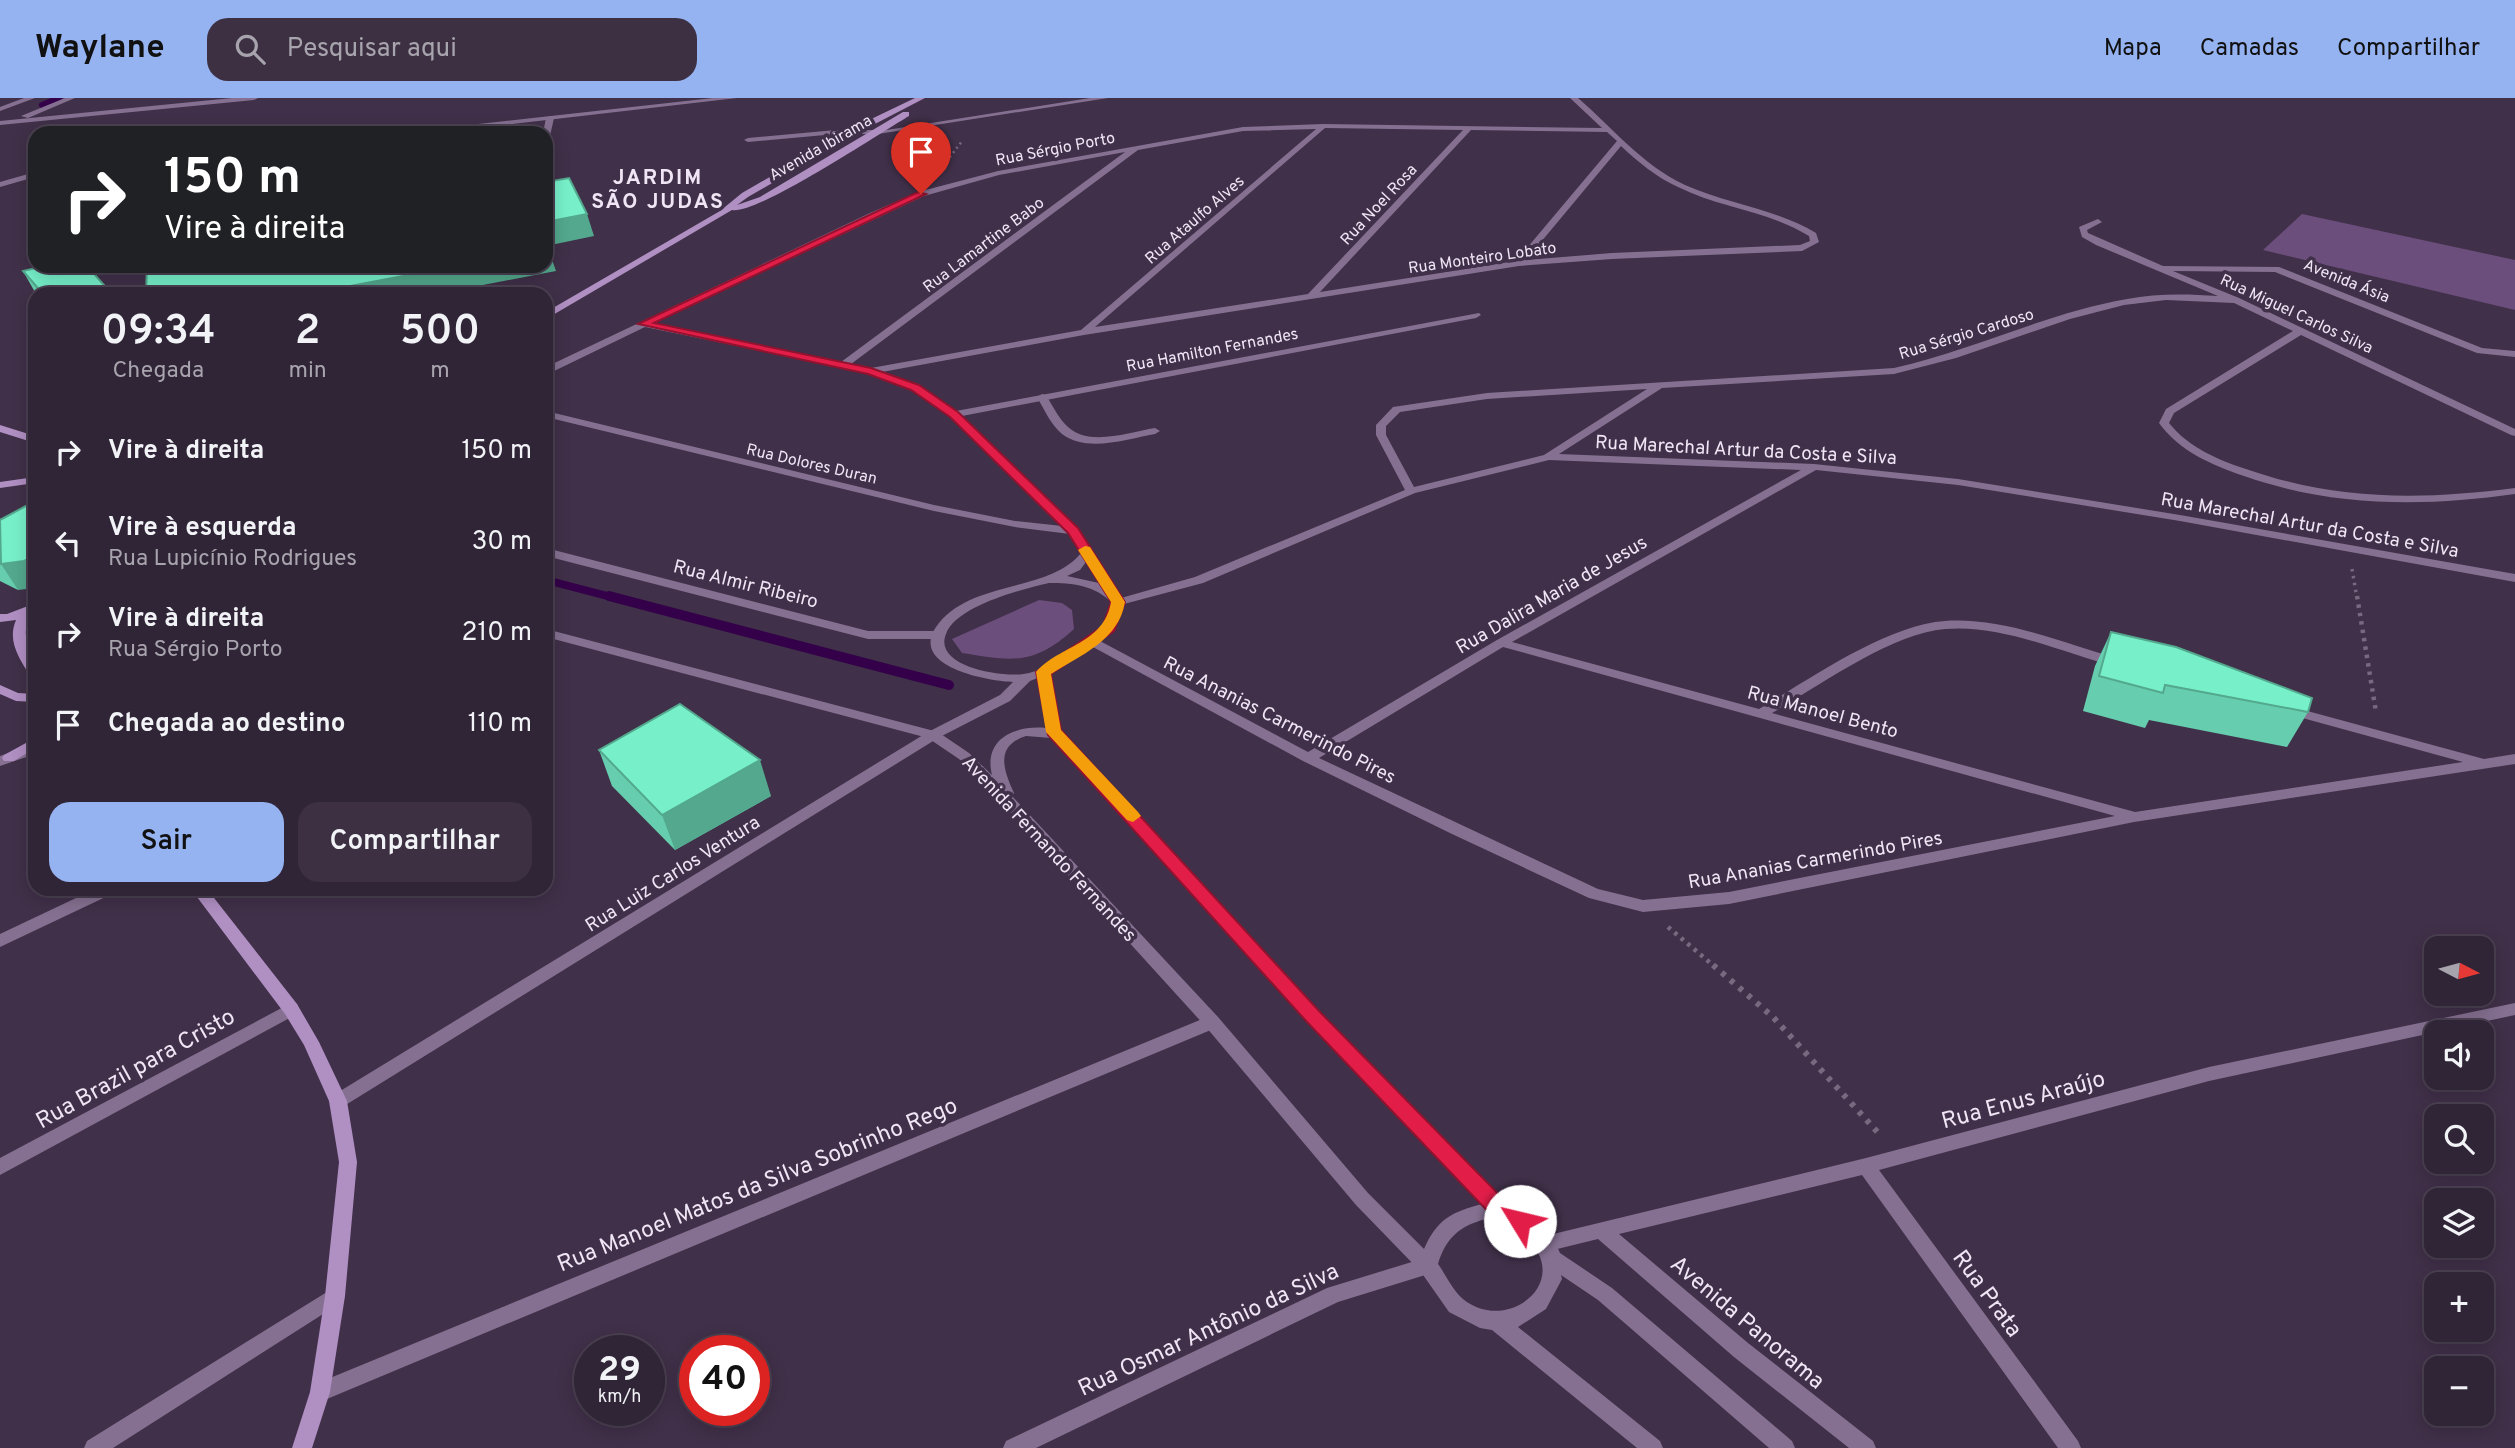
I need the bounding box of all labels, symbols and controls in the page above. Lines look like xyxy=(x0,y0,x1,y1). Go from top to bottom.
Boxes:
search box xyxy=(207,18,697,81)
text: Waylane xyxy=(35,28,165,70)
icon: search xyxy=(231,30,269,68)
text: Pesquisar aqui xyxy=(287,33,457,66)
text: Mapa xyxy=(2104,34,2162,64)
text: Camadas xyxy=(2200,34,2299,64)
text: Compartilhar xyxy=(2337,34,2480,64)
street label: Avenida Ibirama xyxy=(766,111,876,186)
pin xyxy=(891,122,951,194)
street label: Rua Sérgio Porto xyxy=(994,129,1117,171)
icon: arrive xyxy=(902,133,940,171)
text: 150 m xyxy=(164,149,301,211)
icon: right xyxy=(49,154,140,245)
street label: Rua Noel Rosa xyxy=(1337,161,1422,250)
district label: JARDIM SÃO JUDAS xyxy=(591,165,725,216)
street label: Rua Ataulfo Alves xyxy=(1141,172,1249,269)
street label: Rua Lamartine Babo xyxy=(920,193,1049,298)
text: Vire à direita xyxy=(164,210,345,250)
street label: Rua Monteiro Lobato xyxy=(1407,239,1558,279)
street label: Avenida Ásia xyxy=(2300,254,2393,308)
street label: Rua Miguel Carlos Silva xyxy=(2216,271,2376,359)
street label: Rua Sérgio Cardoso xyxy=(1897,305,2037,365)
text: 09:34 xyxy=(101,306,216,359)
text: 2 xyxy=(295,306,321,359)
text: 500 xyxy=(400,306,480,359)
street label: Rua Hamilton Fernandes xyxy=(1125,324,1300,377)
text: Chegada xyxy=(112,357,204,386)
text: min xyxy=(289,357,327,386)
text: m xyxy=(430,357,450,386)
street label: Rua Marechal Artur da Costa e Silva xyxy=(1594,431,1897,471)
icon: right xyxy=(49,433,87,471)
text: Vire à direita xyxy=(108,435,264,468)
text: 150 m xyxy=(461,435,532,468)
street label: Rua Dolores Duran xyxy=(744,440,879,490)
street label: Rua Marechal Artur da Costa e Silva xyxy=(2159,488,2461,564)
text: Vire à esquerda xyxy=(108,512,296,545)
icon: left xyxy=(49,524,87,562)
text: 30 m xyxy=(472,526,532,559)
street label: Rua Dalira Maria de Jesus xyxy=(1452,531,1652,660)
text: Rua Lupicínio Rodrigues xyxy=(108,545,357,574)
street label: Rua Almir Ribeiro xyxy=(671,555,820,615)
text: Vire à direita xyxy=(108,603,264,636)
icon: right xyxy=(49,615,87,653)
text: 210 m xyxy=(462,617,532,650)
text: Rua Sérgio Porto xyxy=(108,636,283,665)
street label: Rua Ananias Carmerindo Pires xyxy=(1159,652,1399,790)
street label: Rua Manoel Bento xyxy=(1744,681,1901,745)
icon: arrive xyxy=(49,706,87,744)
text: Chegada ao destino xyxy=(108,708,345,741)
text: 110 m xyxy=(468,708,532,741)
street label: Avenida Fernando Fernandes xyxy=(956,751,1141,947)
button: Sair xyxy=(49,802,284,882)
button: Compartilhar xyxy=(298,802,532,882)
street label: Rua Luiz Carlos Ventura xyxy=(581,811,765,938)
street label: Rua Ananias Carmerindo Pires xyxy=(1686,827,1944,895)
north arrow xyxy=(2424,936,2494,1006)
map controls xyxy=(2424,936,2494,1426)
street label: Rua Brazil para Cristo xyxy=(32,1003,241,1137)
button: sound xyxy=(2424,1020,2494,1090)
street label: Rua Enus Araújo xyxy=(1939,1066,2109,1137)
street label: Rua Manoel Matos da Silva Sobrinho Rego xyxy=(554,1093,962,1280)
button: search xyxy=(2424,1104,2494,1174)
position arrow xyxy=(1483,1184,1557,1258)
button: layers xyxy=(2424,1188,2494,1258)
street label: Rua Prata xyxy=(1945,1245,2027,1344)
street label: Avenida Panorama xyxy=(1663,1251,1830,1397)
street label: Rua Osmar Antônio da Silva xyxy=(1074,1258,1344,1404)
button: + xyxy=(2424,1272,2494,1342)
speed limit sign: 40 xyxy=(679,1335,770,1426)
text: 29 xyxy=(598,1349,641,1393)
button: − xyxy=(2424,1356,2494,1426)
text: km/h xyxy=(598,1386,641,1409)

